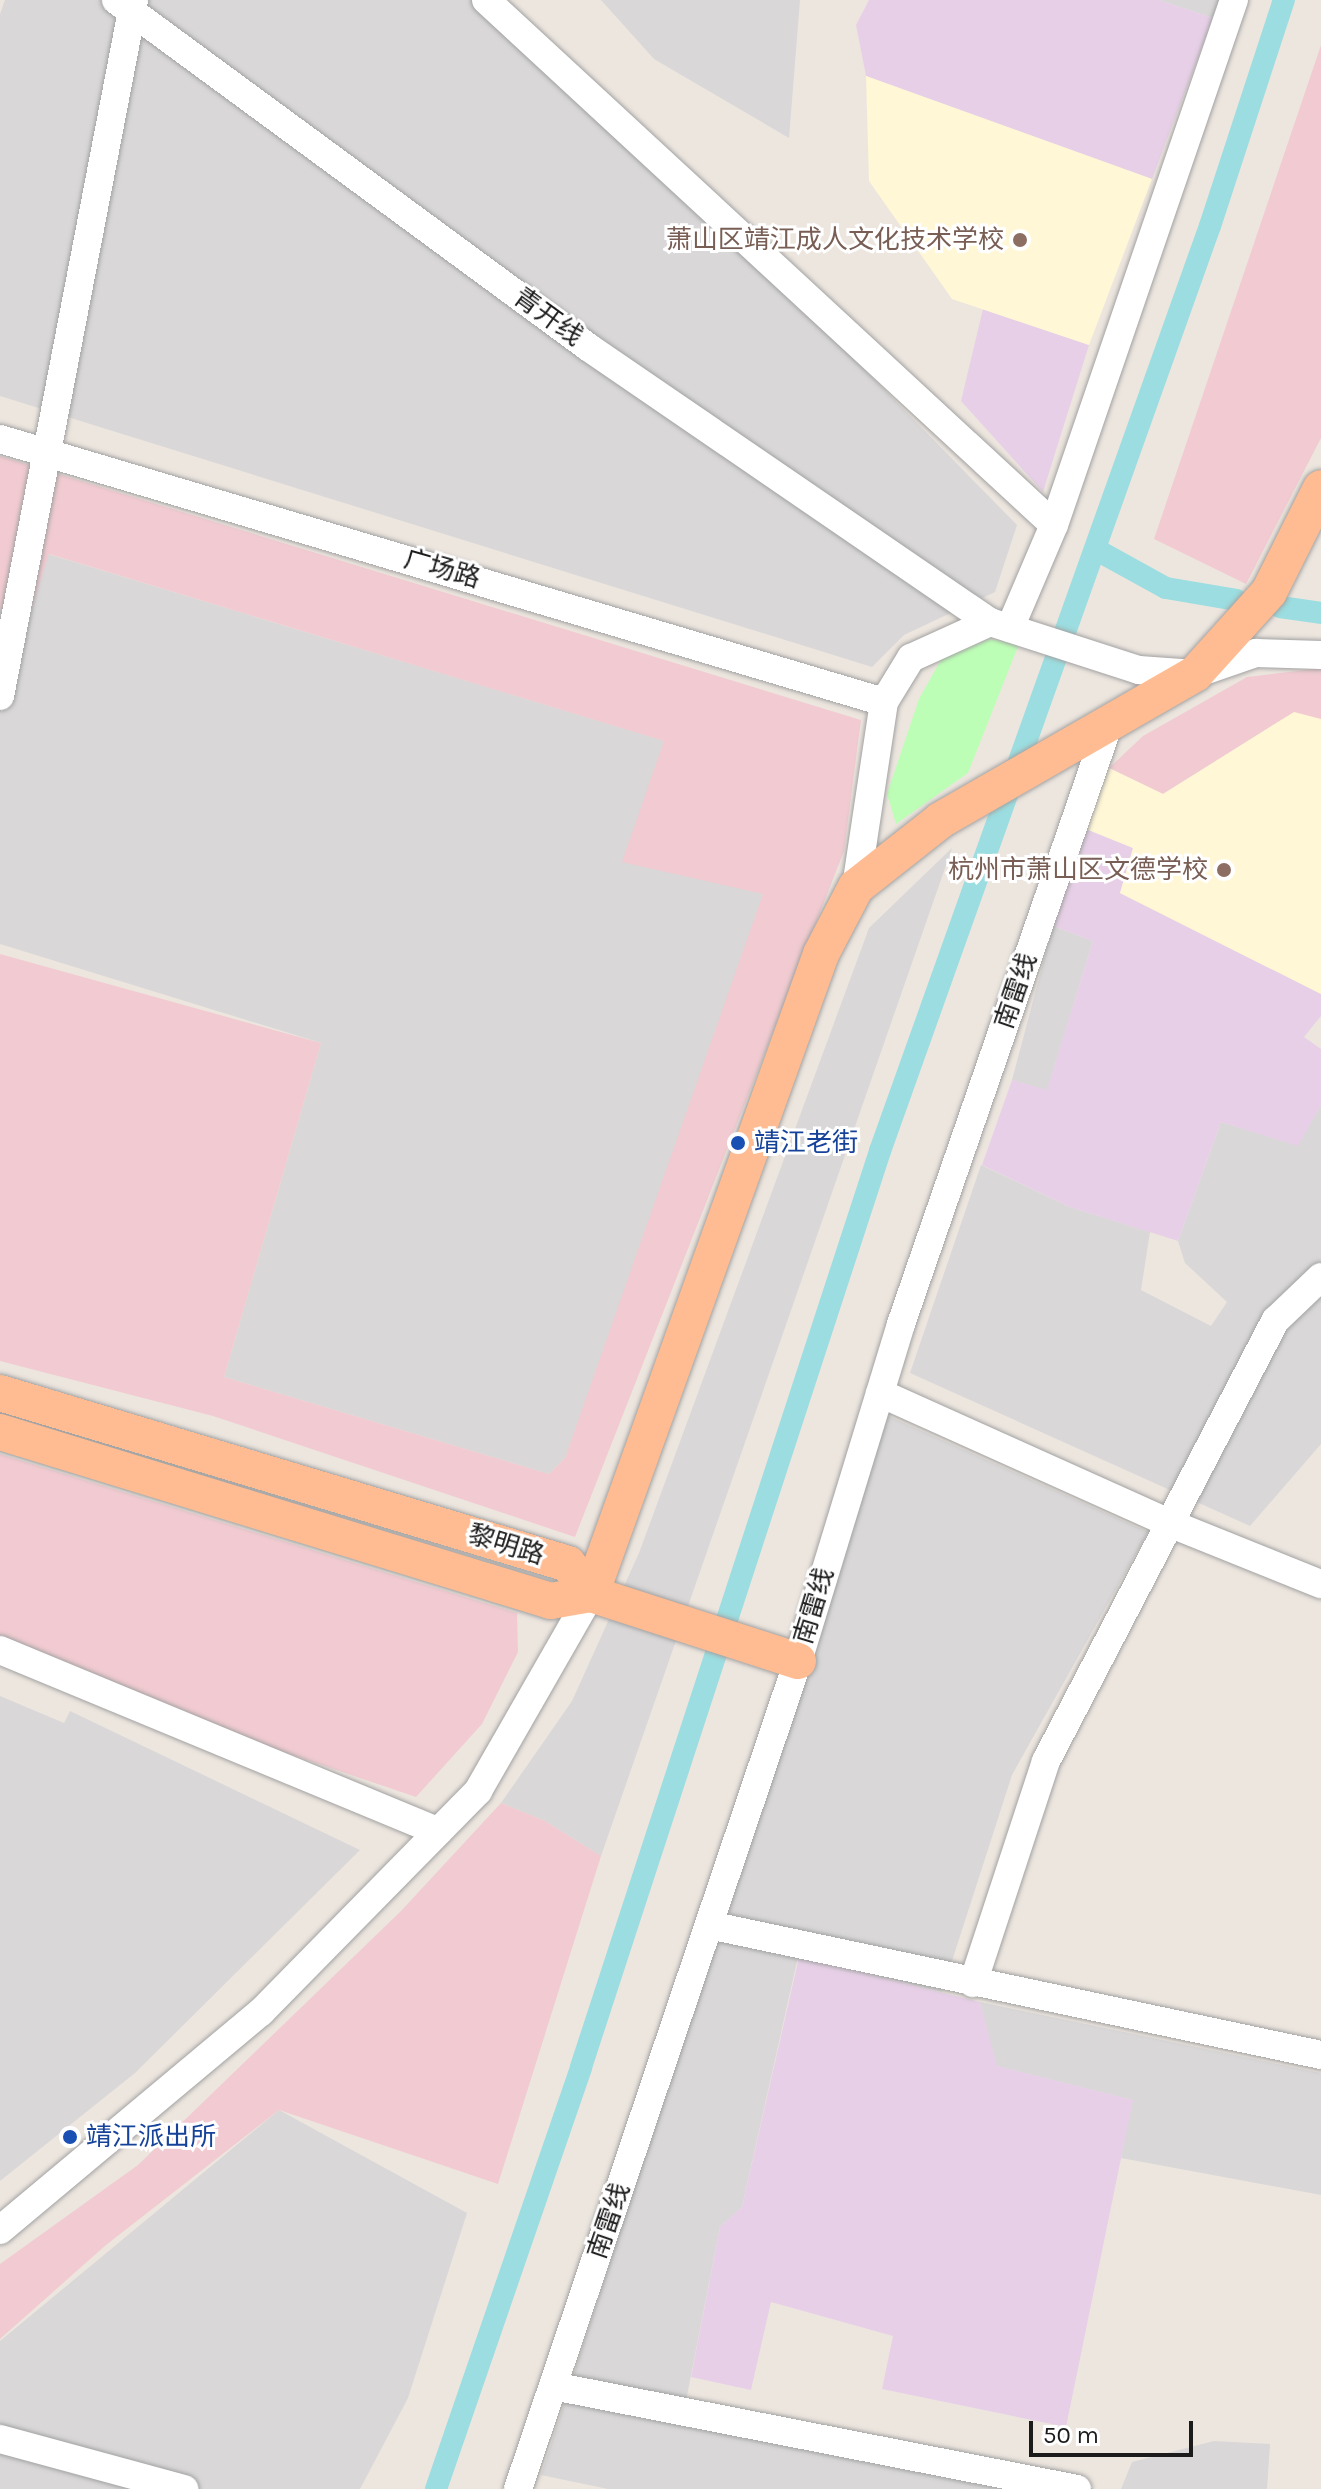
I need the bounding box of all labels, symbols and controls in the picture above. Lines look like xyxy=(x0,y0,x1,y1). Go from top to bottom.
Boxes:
place label: 萧山区靖江成人文化技术学校 xyxy=(666,224,1004,256)
marker: 萧山区靖江成人文化技术学校 xyxy=(1011,231,1029,249)
street label: 青开线 xyxy=(507,281,589,353)
street label: 广场路 xyxy=(400,543,484,595)
place label: 杭州市萧山区文德学校 xyxy=(948,854,1208,886)
marker: 杭州市萧山区文德学校 xyxy=(1215,861,1233,879)
street label: 南雷线 xyxy=(989,949,1043,1033)
place label: 靖江老街 xyxy=(754,1127,858,1159)
marker: 靖江老街 xyxy=(729,1134,747,1152)
street label: 黎明路 xyxy=(464,1519,548,1571)
street label: 南雷线 xyxy=(788,1564,840,1648)
place label: 靖江派出所 xyxy=(86,2121,216,2153)
marker: 靖江派出所 xyxy=(61,2128,79,2146)
street label: 南雷线 xyxy=(582,2179,636,2263)
scale bar xyxy=(1033,2405,1197,2455)
text: 50 m xyxy=(1043,2421,1099,2449)

